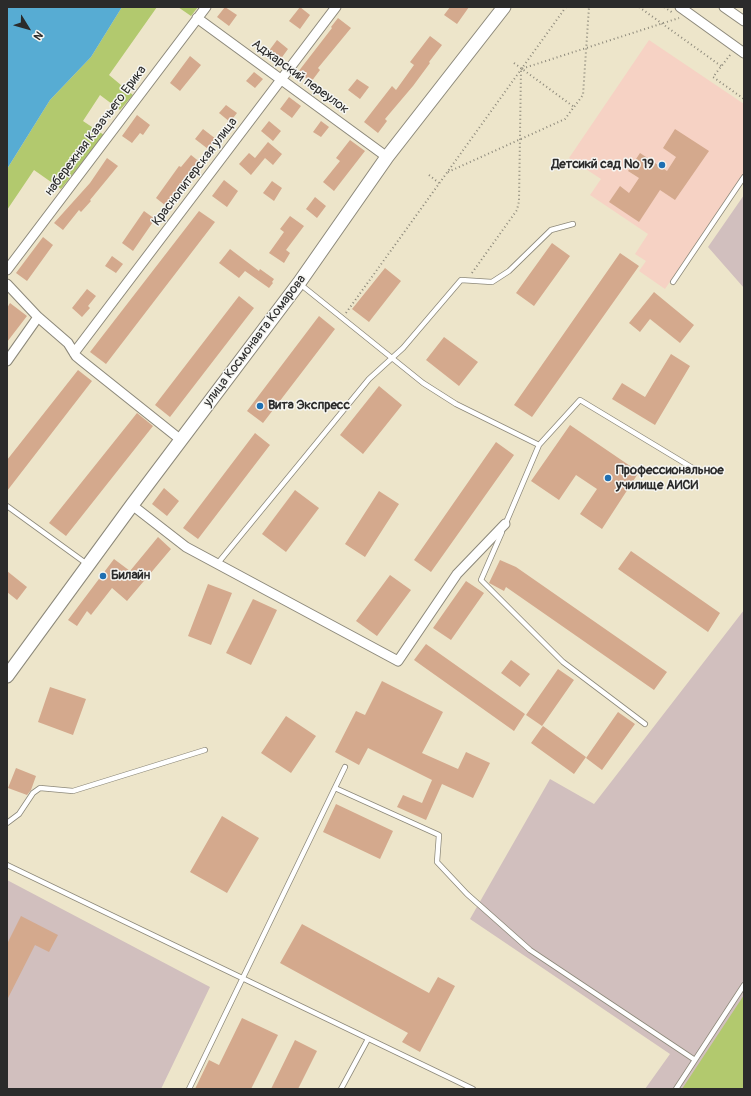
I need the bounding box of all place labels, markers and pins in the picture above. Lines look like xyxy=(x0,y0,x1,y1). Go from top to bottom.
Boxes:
place label: Детсикй сад № 19 xyxy=(551,157,654,173)
marker: Детсикй сад № 19 xyxy=(657,160,667,170)
place label: Вита Экспресс xyxy=(268,398,350,414)
marker: Вита Экспресс xyxy=(255,401,265,411)
place label: Профессиональное училище АИСИ xyxy=(616,463,724,494)
marker: Профессиональное училище АИСИ xyxy=(603,473,613,483)
place label: Билайн xyxy=(111,568,150,584)
marker: Билайн xyxy=(98,571,108,581)

